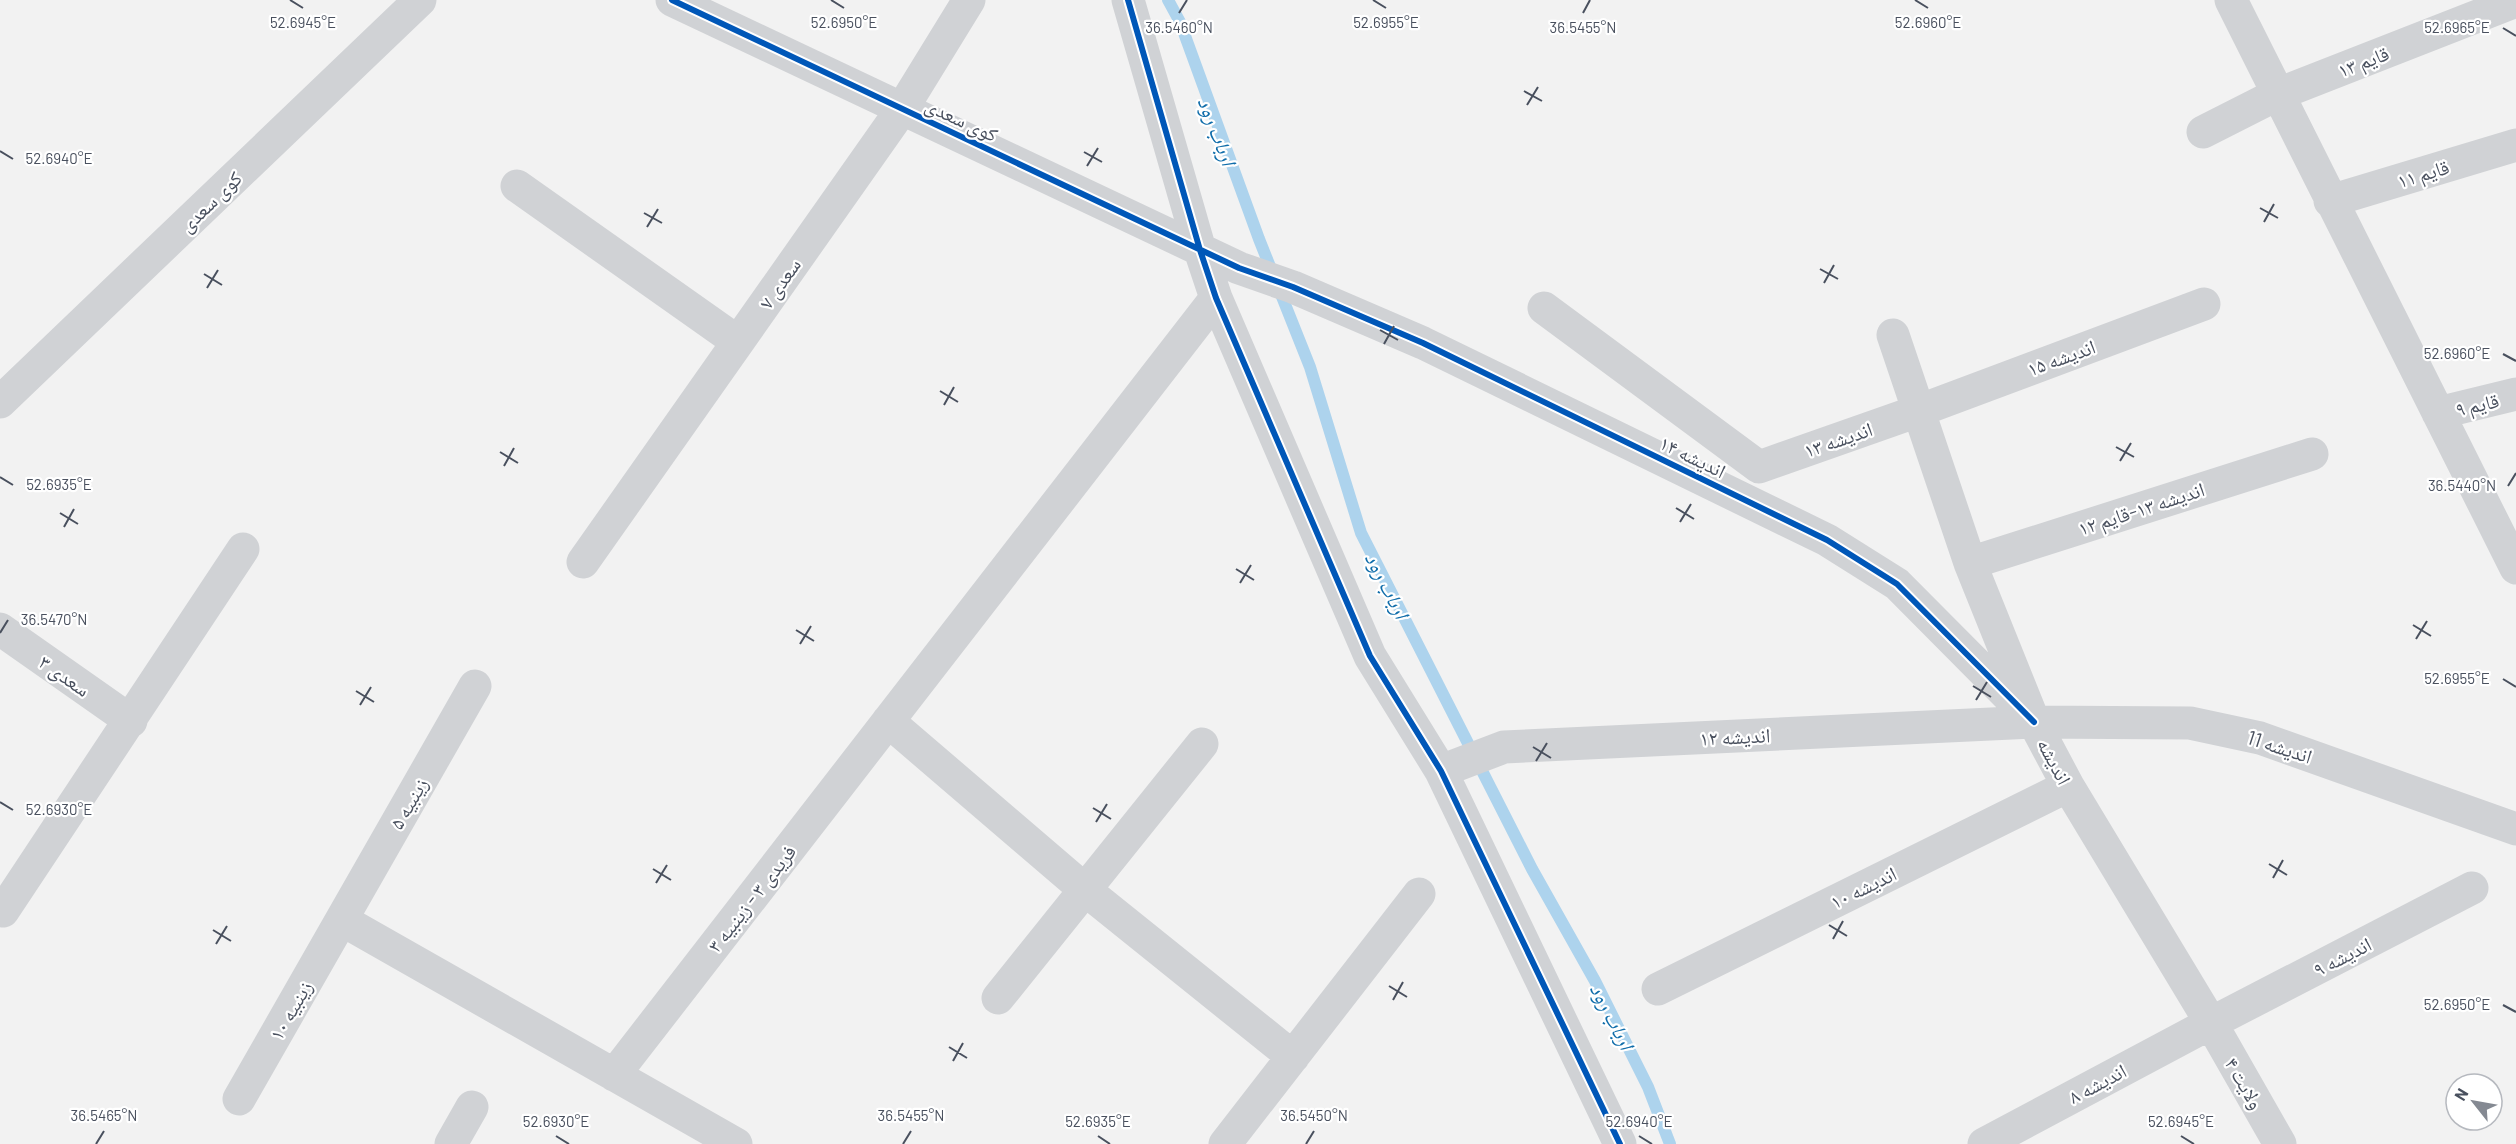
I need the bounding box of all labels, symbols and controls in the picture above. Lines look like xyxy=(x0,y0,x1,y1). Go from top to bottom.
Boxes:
text: 52.6945°E xyxy=(270,13,336,31)
text: 52.6950°E xyxy=(811,13,877,31)
text: 52.6955°E xyxy=(1353,13,1419,31)
text: 52.6960°E xyxy=(1895,13,1961,31)
text: 36.5460°N xyxy=(1145,18,1213,36)
text: 36.5455°N xyxy=(1550,18,1616,36)
text: 52.6965°E xyxy=(2424,18,2490,36)
street label: قایم ۱۳ xyxy=(2334,40,2393,84)
street label: کوی سعدی xyxy=(921,92,1002,147)
water label: ارباب رود xyxy=(1193,93,1243,171)
text: 52.6940°E xyxy=(26,149,93,167)
street label: قایم ۱۱ xyxy=(2394,154,2453,195)
street label: کوی سعدی xyxy=(174,166,247,237)
street label: سعدی ۷ xyxy=(753,253,806,314)
street label: اندیشه ۱۵ xyxy=(2024,334,2099,381)
text: 52.6960°E xyxy=(2424,344,2490,362)
street label: قایم ۹ xyxy=(2453,387,2502,424)
street label: اندیشه ۱۳ xyxy=(1801,416,1876,462)
street label: اندیشه ۱۴ xyxy=(1656,430,1730,483)
text: 52.6935°E xyxy=(26,475,92,493)
street label: اندیشه ۱۳-قایم ۱۲ xyxy=(2075,476,2208,543)
text: 36.5440°N xyxy=(2428,476,2496,494)
water label: ارباب رود xyxy=(1360,548,1416,625)
text: 36.5470°N xyxy=(21,610,87,628)
street label: سعدی ۳ xyxy=(34,649,95,702)
text: 52.6955°E xyxy=(2424,669,2490,687)
street label: اندیشه ۱۲ xyxy=(1699,722,1771,750)
street label: اندیشه 11 xyxy=(2244,724,2316,768)
street label: اندیشه xyxy=(2033,734,2077,788)
street label: زینبیه ۵ xyxy=(384,773,433,833)
text: 52.6930°E xyxy=(26,800,92,818)
street label: فریدی ۳ - زینبیه ۳ xyxy=(702,840,801,957)
street label: اندیشه ۱۰ xyxy=(1826,861,1900,914)
street label: اندیشه ۹ xyxy=(2309,931,2375,981)
street label: زینبیه ۱۰ xyxy=(263,976,317,1044)
water label: ارباب رود xyxy=(1585,979,1641,1056)
text: 52.6950°E xyxy=(2424,995,2490,1013)
street label: ولایت ۴ xyxy=(2220,1053,2269,1113)
street label: اندیشه ۸ xyxy=(2064,1058,2130,1108)
north arrow xyxy=(2444,1072,2504,1132)
text: N xyxy=(2450,1085,2472,1103)
text: 36.5465°N xyxy=(71,1106,137,1124)
text: 36.5455°N xyxy=(878,1106,944,1124)
text: 36.5450°N xyxy=(1280,1106,1348,1124)
text: 52.6930°E xyxy=(523,1112,589,1130)
text: 52.6935°E xyxy=(1065,1112,1131,1130)
text: 52.6940°E xyxy=(1606,1112,1673,1130)
text: 52.6945°E xyxy=(2148,1112,2214,1130)

